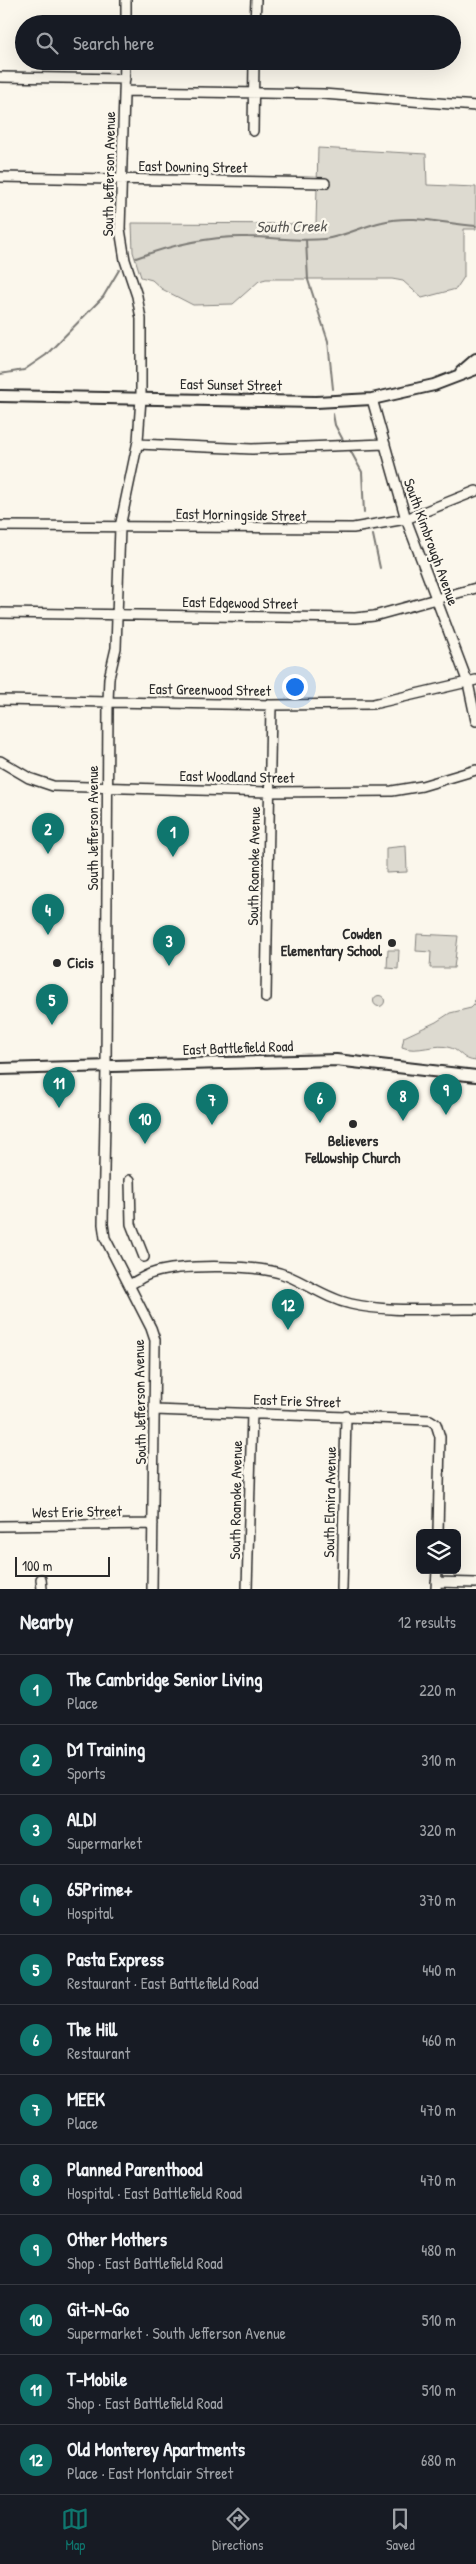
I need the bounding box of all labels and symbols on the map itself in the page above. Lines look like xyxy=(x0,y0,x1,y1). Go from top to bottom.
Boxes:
street label: South Jefferson Avenue xyxy=(97,111,120,237)
street label: East Downing Street xyxy=(138,155,249,178)
water label: South Creek xyxy=(256,214,328,238)
street label: East Sunset Street xyxy=(180,373,283,396)
street label: South Kimbrough Avenue xyxy=(399,475,464,608)
street label: East Morningside Street xyxy=(176,503,307,526)
street label: East Edgewood Street xyxy=(182,591,299,614)
your location xyxy=(282,674,308,700)
street label: East Greenwood Street xyxy=(149,678,272,701)
street label: South Jefferson Avenue xyxy=(82,765,103,891)
street label: East Woodland Street xyxy=(179,765,295,788)
street label: South Roanoke Avenue xyxy=(242,806,265,926)
pin: 2 xyxy=(32,813,64,854)
pin: 1 xyxy=(157,816,189,857)
pin: 4 xyxy=(32,894,64,935)
place label: Cowden Elementary School xyxy=(281,923,383,962)
pin: 3 xyxy=(153,925,185,966)
marker: Cowden Elementary School xyxy=(386,937,398,949)
place label: Cicis xyxy=(67,952,94,973)
marker: Cicis xyxy=(51,957,63,969)
pin: 5 xyxy=(36,984,68,1025)
street label: East Battlefield Road xyxy=(182,1035,294,1060)
pin: 11 xyxy=(43,1067,75,1108)
pin: 9 xyxy=(430,1074,462,1115)
pin: 8 xyxy=(387,1080,419,1121)
pin: 6 xyxy=(304,1082,336,1123)
pin: 7 xyxy=(196,1084,228,1125)
pin: 10 xyxy=(129,1103,161,1144)
marker: Believers Fellowship Church xyxy=(347,1118,359,1130)
place label: Believers Fellowship Church xyxy=(305,1130,401,1169)
pin: 12 xyxy=(272,1289,304,1330)
street label: South Jefferson Avenue xyxy=(128,1339,151,1465)
street label: East Erie Street xyxy=(253,1388,342,1413)
street label: South Roanoke Avenue xyxy=(224,1440,247,1560)
street label: South Elmira Avenue xyxy=(318,1446,341,1558)
street label: West Erie Street xyxy=(32,1500,123,1523)
scale bar xyxy=(15,1554,110,1577)

